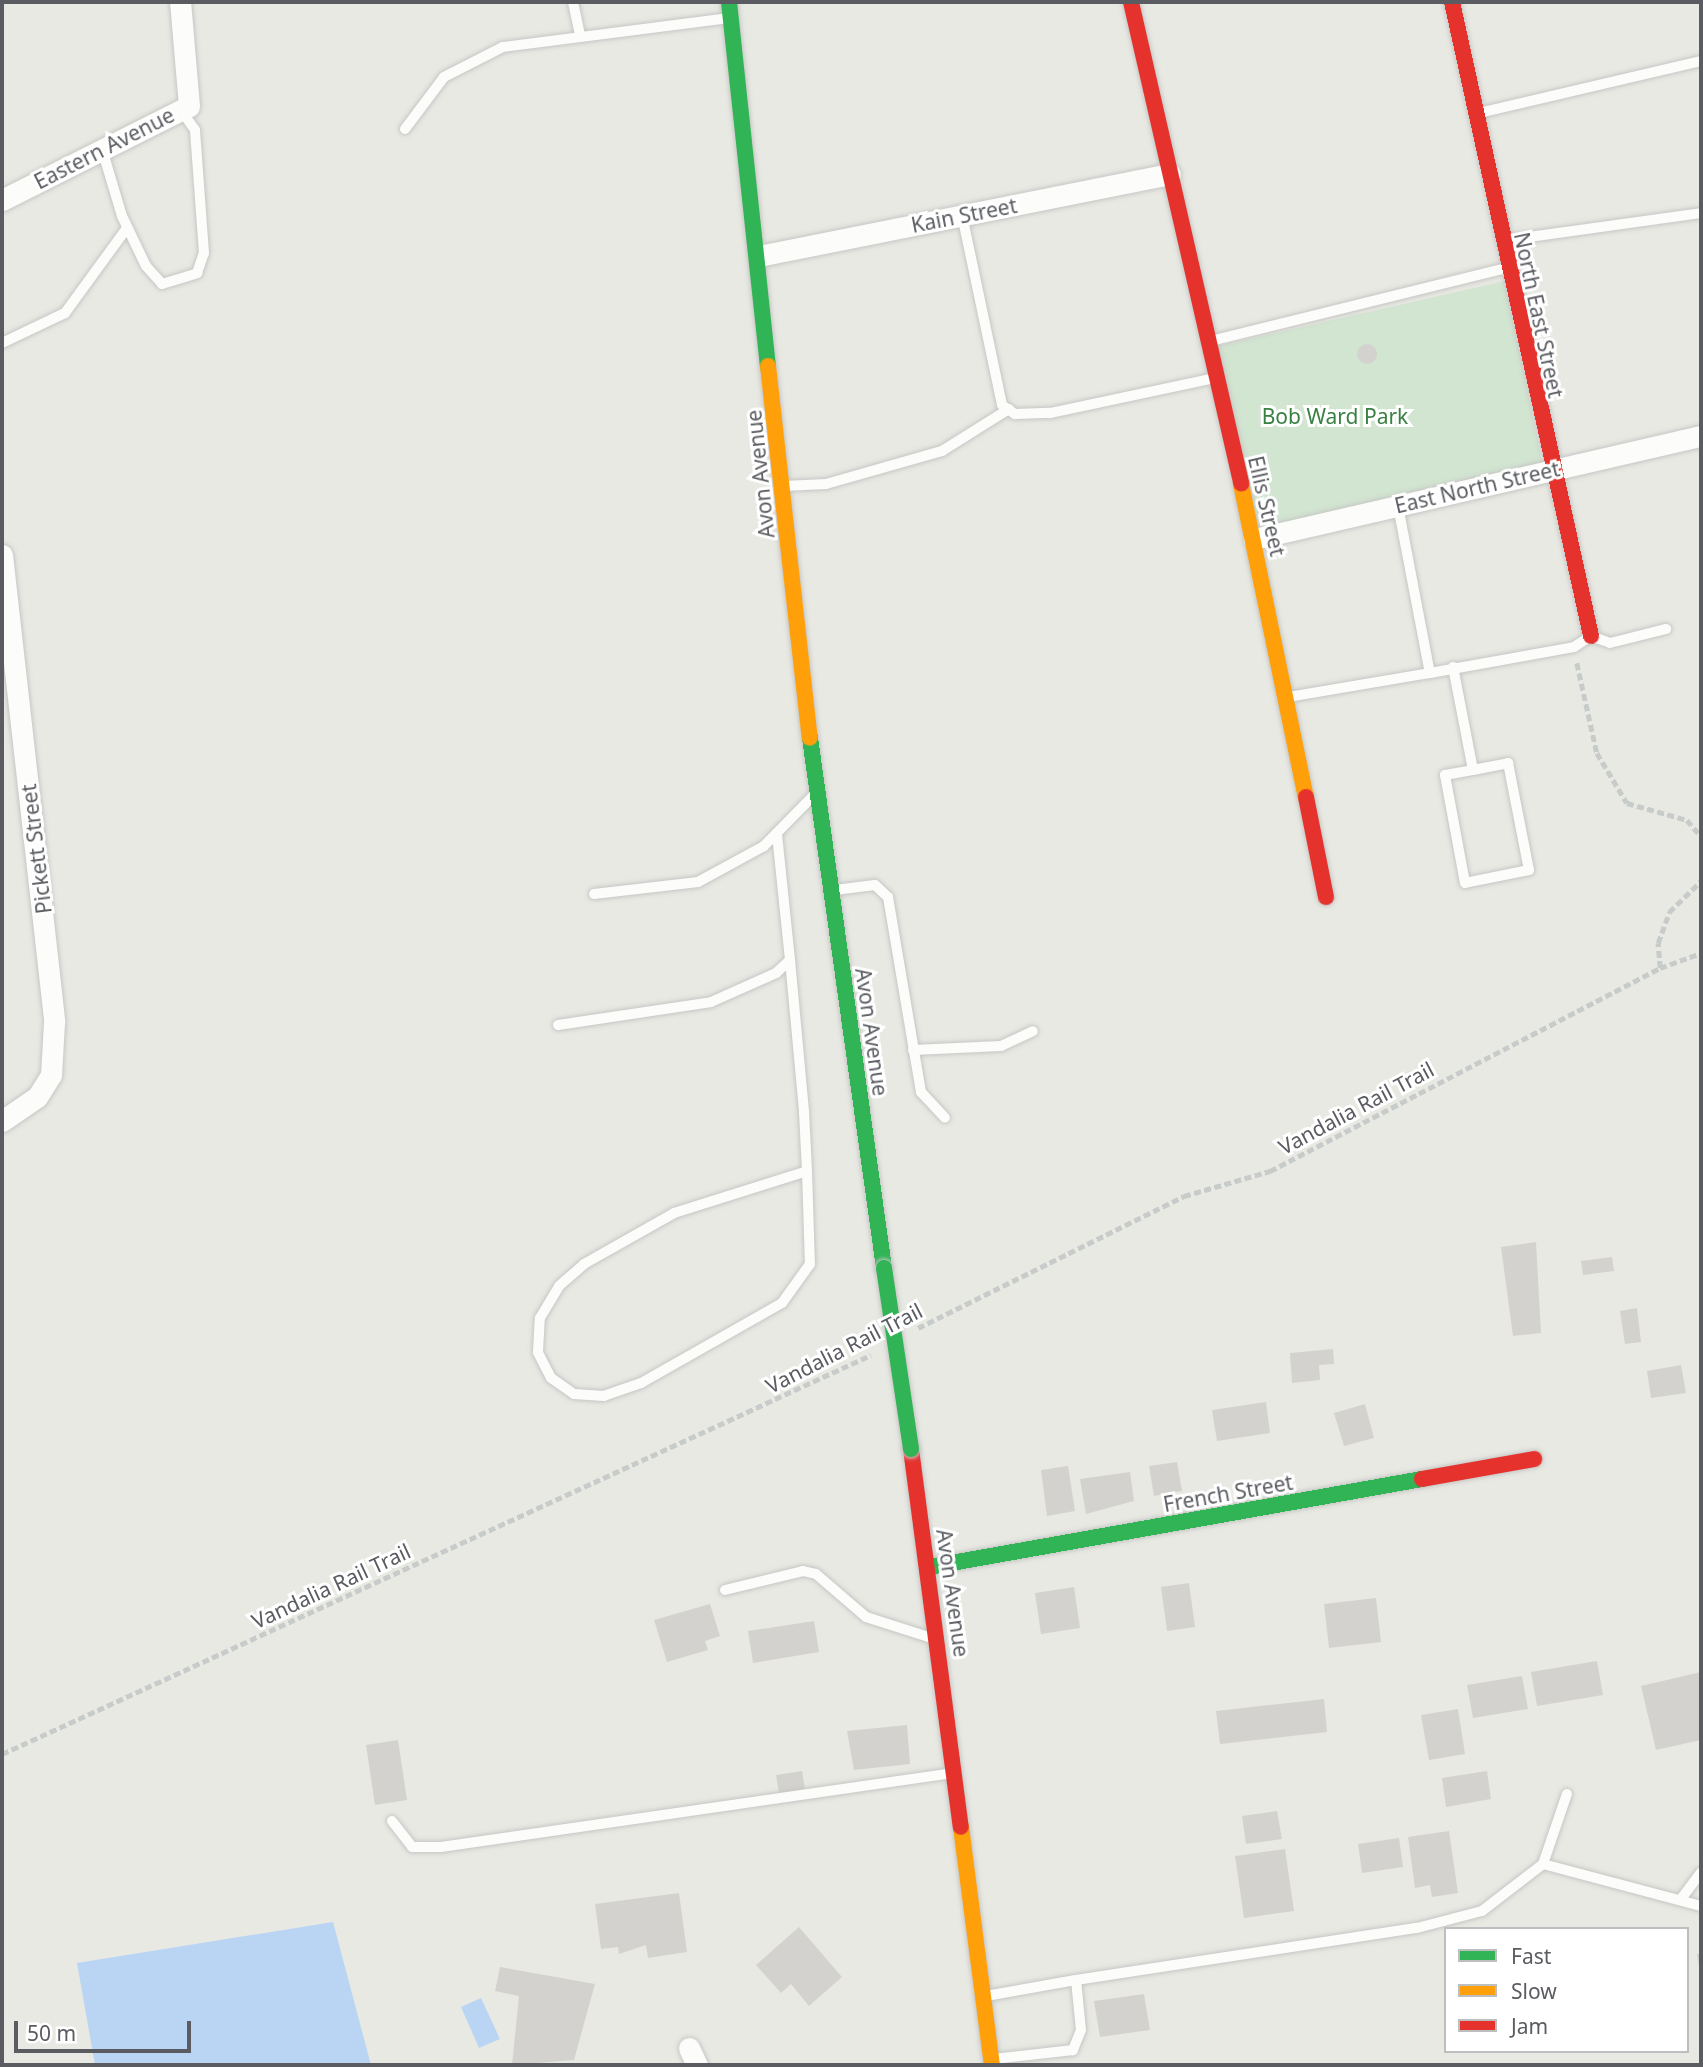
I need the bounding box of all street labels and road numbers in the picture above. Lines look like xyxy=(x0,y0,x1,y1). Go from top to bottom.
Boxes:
street label: Eastern Avenue xyxy=(30,102,178,194)
street label: Kain Street xyxy=(909,192,1019,238)
street label: North East Street xyxy=(1509,230,1569,400)
street label: Avon Avenue xyxy=(741,409,779,539)
street label: Ellis Street xyxy=(1243,453,1291,559)
street label: East North Street xyxy=(1392,456,1562,518)
street label: Pickett Street xyxy=(16,783,56,915)
street label: Avon Avenue xyxy=(851,966,893,1098)
street label: Vandalia Rail Trail xyxy=(1274,1056,1438,1160)
street label: Vandalia Rail Trail xyxy=(761,1298,927,1398)
street label: French Street xyxy=(1161,1469,1295,1517)
street label: Avon Avenue xyxy=(932,1527,974,1659)
street label: Vandalia Rail Trail xyxy=(248,1538,414,1634)

